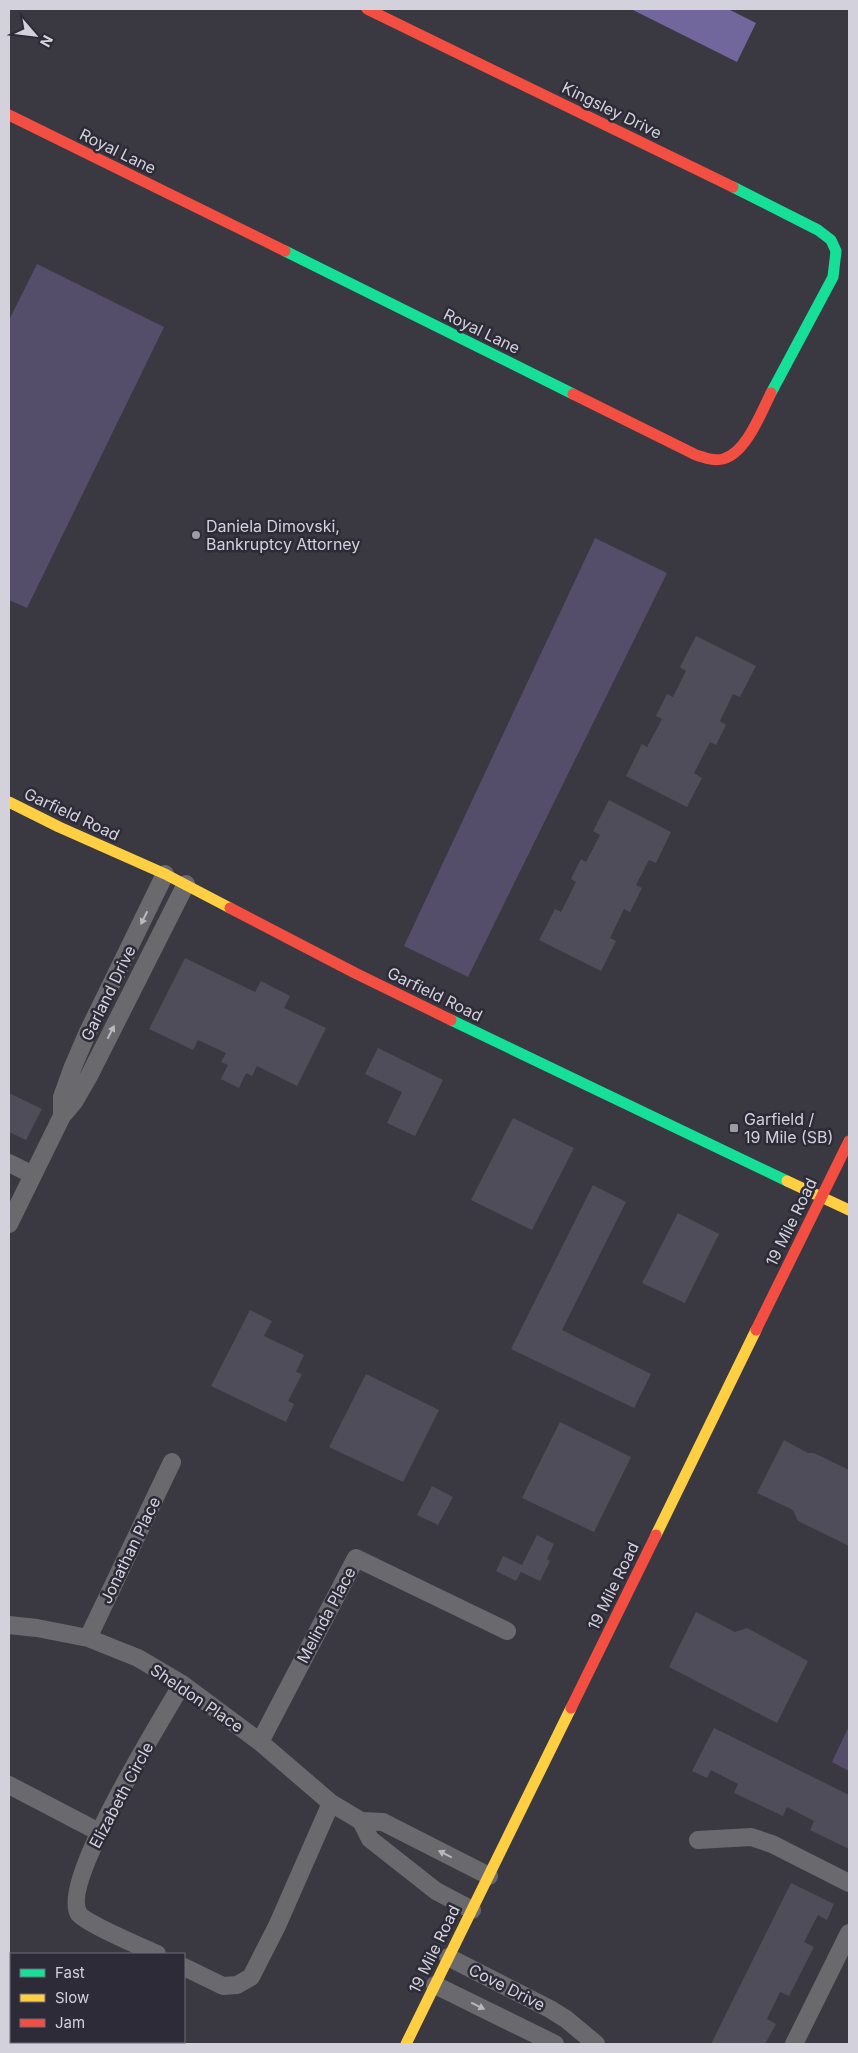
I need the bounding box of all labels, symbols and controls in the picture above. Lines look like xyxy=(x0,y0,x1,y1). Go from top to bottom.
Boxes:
north arrow xyxy=(10,10,60,60)
text: N xyxy=(37,33,57,50)
street label: Kingsley Drive xyxy=(559,77,665,143)
street label: Royal Lane xyxy=(77,124,159,178)
street label: Royal Lane xyxy=(441,304,523,358)
place label: Daniela Dimovski, Bankruptcy Attorney xyxy=(206,516,360,554)
marker: Daniela Dimovski, Bankruptcy Attorney xyxy=(190,529,202,541)
street label: Garfield Road xyxy=(21,783,123,845)
one-way arrow xyxy=(140,911,148,925)
street label: Garland Drive xyxy=(76,942,140,1044)
street label: Garfield Road xyxy=(384,962,486,1026)
one-way arrow xyxy=(107,1025,115,1039)
place label: Garfield / 19 Mile (SB) xyxy=(744,1109,833,1147)
marker: Garfield / 19 Mile (SB) xyxy=(728,1122,740,1134)
street label: 19 Mile Road xyxy=(761,1175,821,1269)
street label: Jonathan Place xyxy=(96,1493,164,1607)
street label: 19 Mile Road xyxy=(583,1539,643,1633)
street label: Melinda Place xyxy=(292,1564,360,1666)
street label: Sheldon Place xyxy=(147,1660,247,1736)
street label: Elizabeth Circle xyxy=(85,1739,157,1851)
one-way arrow xyxy=(438,1850,452,1858)
street label: 19 Mile Road xyxy=(404,1902,464,1996)
legend xyxy=(10,1953,185,2043)
street label: Cove Drive xyxy=(465,1959,549,2015)
text: Fast xyxy=(55,1963,85,1982)
text: Slow xyxy=(55,1988,89,2007)
one-way arrow xyxy=(471,2003,485,2011)
text: Jam xyxy=(55,2013,85,2032)

